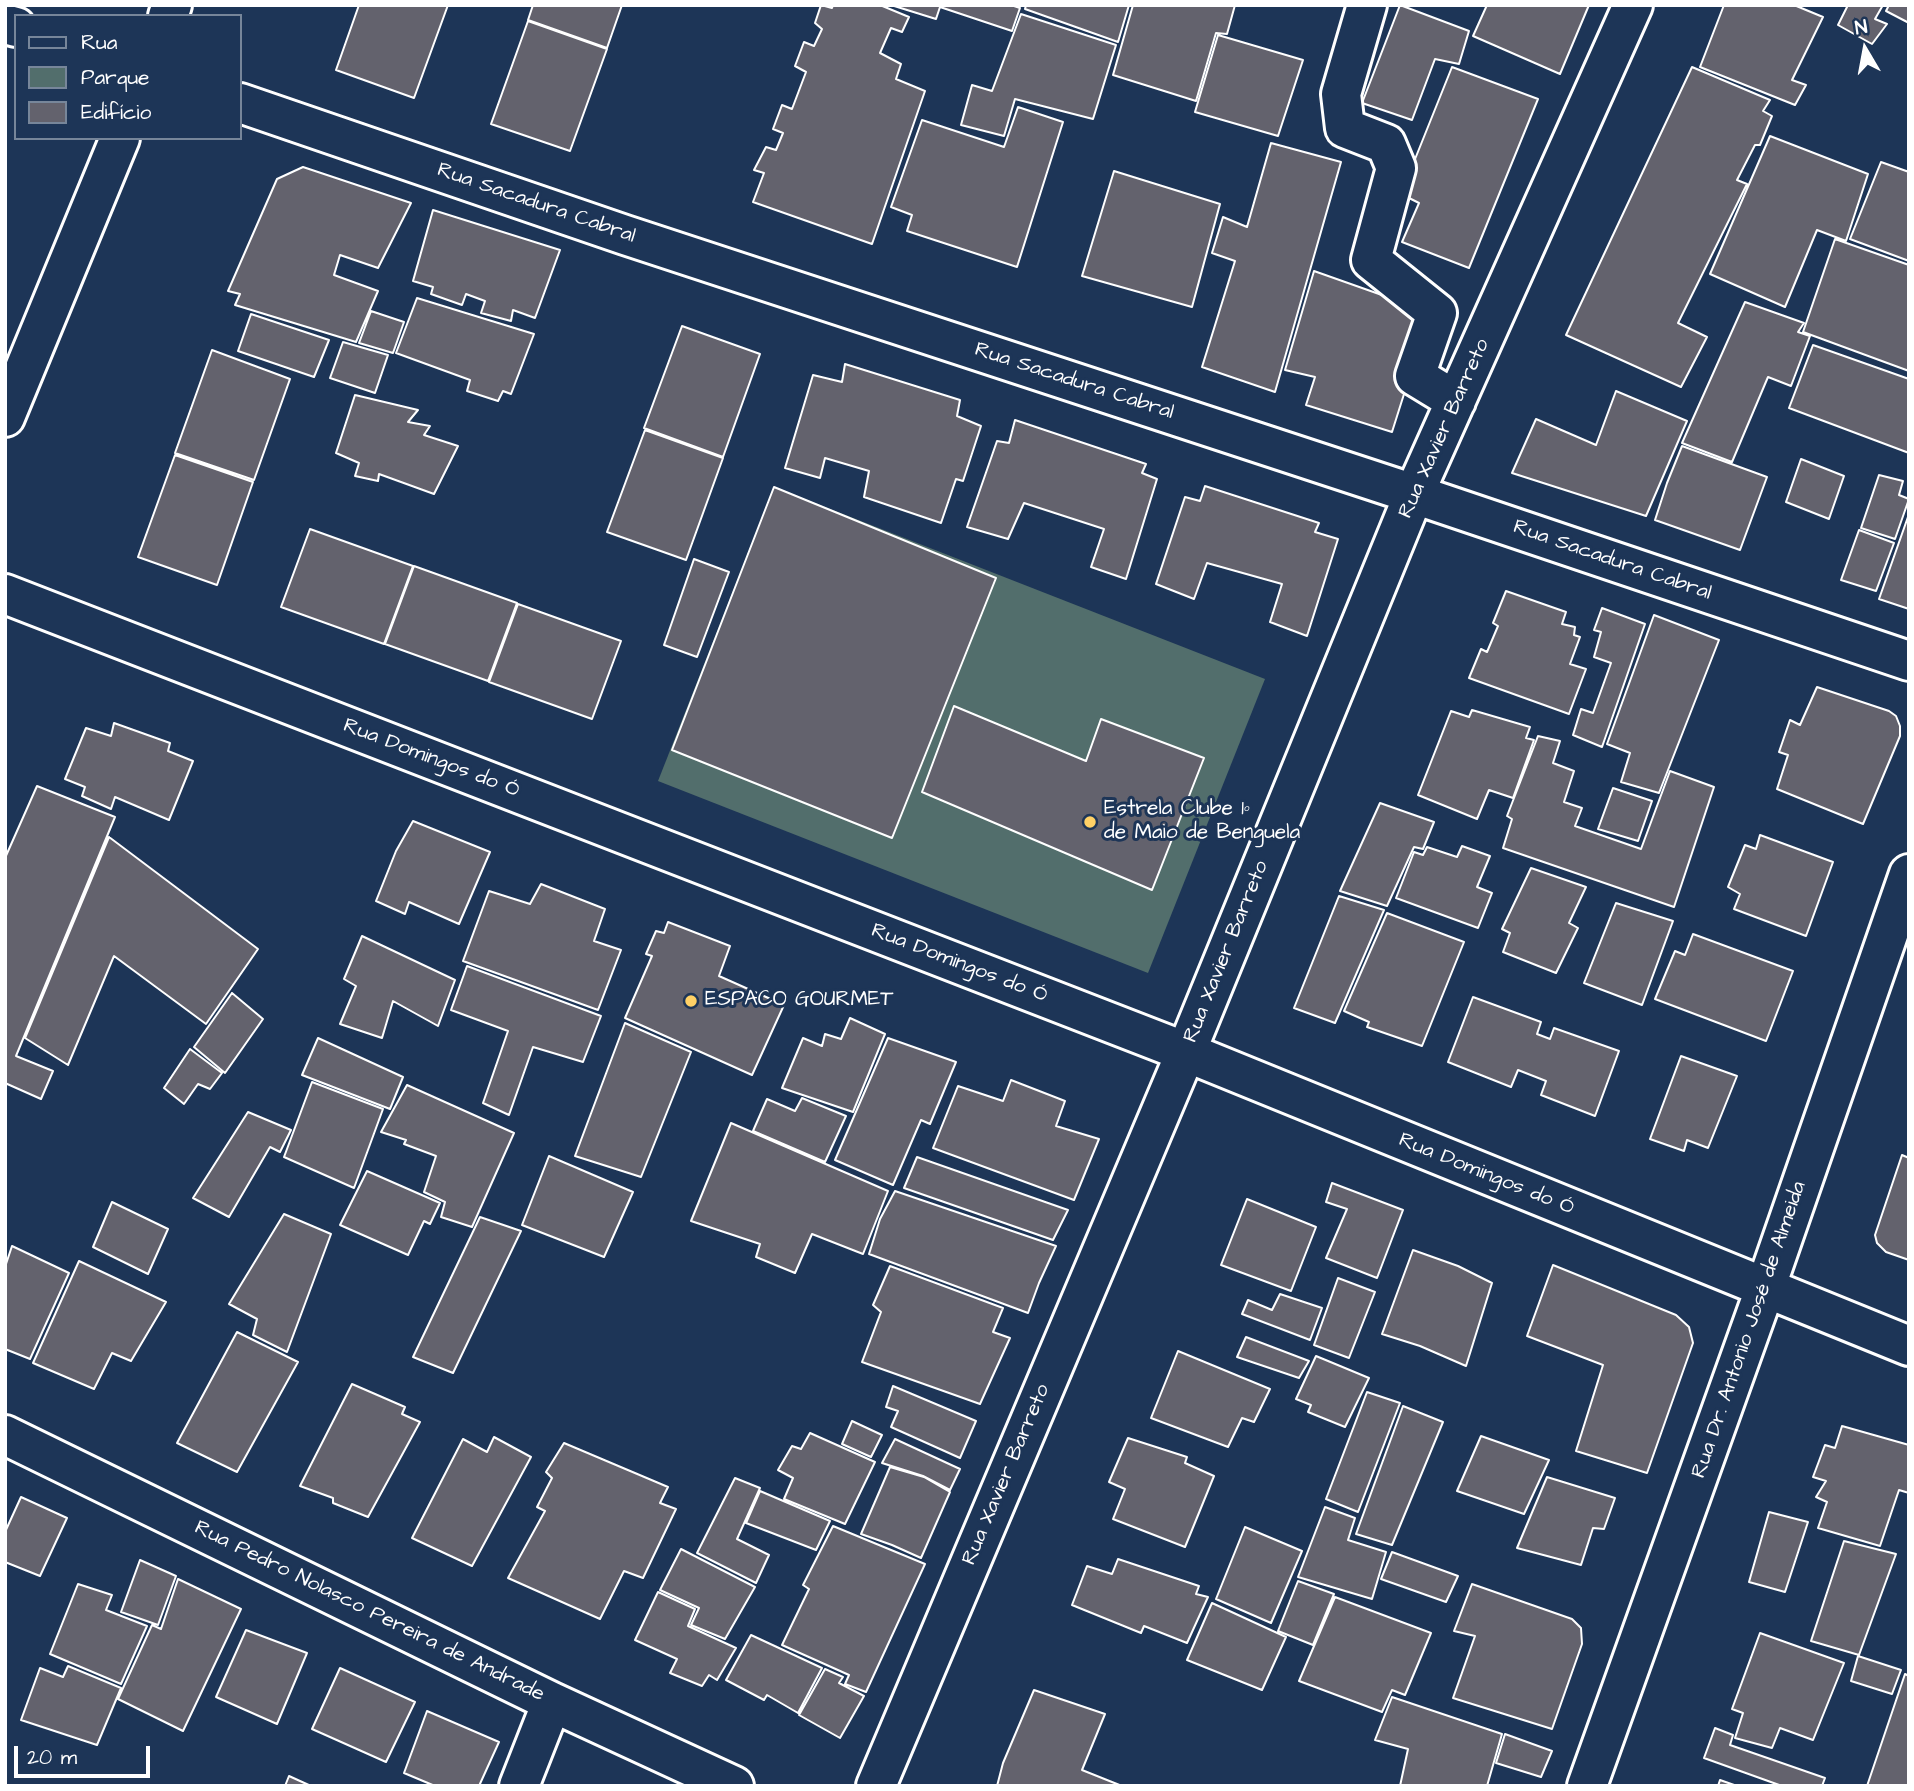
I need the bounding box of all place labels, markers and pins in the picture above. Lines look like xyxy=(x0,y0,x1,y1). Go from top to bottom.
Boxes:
place label: Estrela Clube 1º de Maio de Benguela xyxy=(1104,797,1300,847)
marker: Estrela Clube 1º de Maio de Benguela xyxy=(1082,814,1098,830)
place label: ESPACO GOURMET xyxy=(705,988,893,1014)
marker: ESPACO GOURMET xyxy=(683,993,699,1009)

